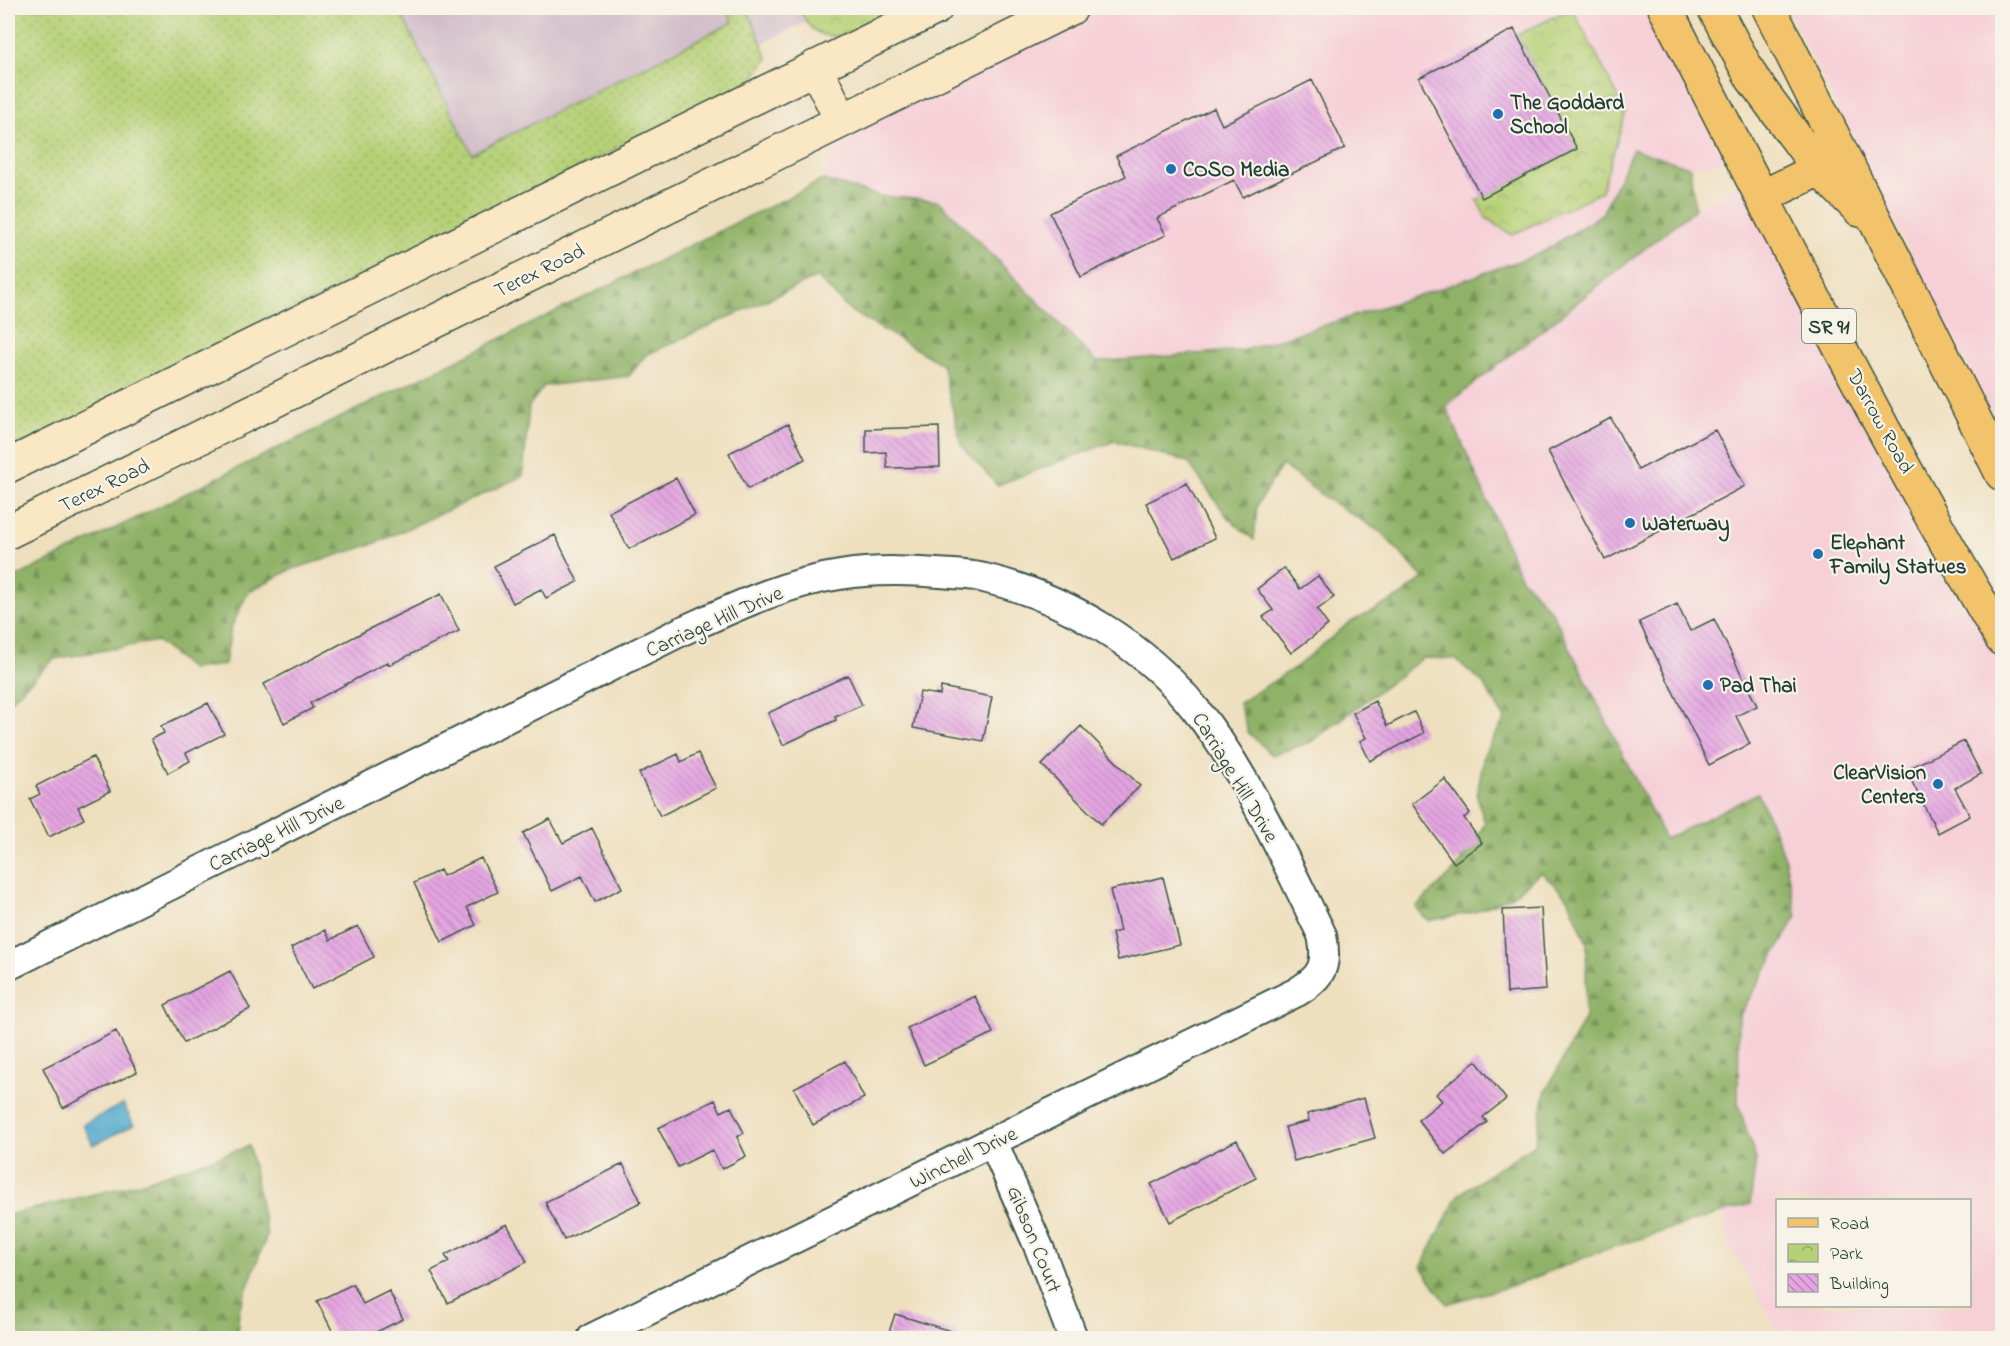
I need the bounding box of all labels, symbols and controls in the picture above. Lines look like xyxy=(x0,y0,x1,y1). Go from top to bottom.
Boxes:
place label: The Goddard School xyxy=(1510,89,1624,143)
marker: The Goddard School xyxy=(1491,107,1505,121)
place label: COSO Media xyxy=(1183,156,1289,186)
marker: COSO Media xyxy=(1164,162,1178,176)
street label: Terex Road xyxy=(489,237,591,307)
road number: SR 91 xyxy=(1802,309,1856,343)
street label: Darrow Road xyxy=(1838,363,1920,480)
street label: Terex Road xyxy=(54,452,156,522)
place label: Waterway xyxy=(1642,510,1730,542)
marker: Waterway xyxy=(1623,516,1637,530)
place label: Elephant Family Statues xyxy=(1829,529,1967,585)
marker: Elephant Family Statues xyxy=(1811,547,1825,561)
street label: Carriage Hill Drive xyxy=(641,579,790,668)
place label: Pad Thai xyxy=(1720,672,1797,702)
marker: Pad Thai xyxy=(1701,678,1715,692)
street label: Carriage Hill Drive xyxy=(1182,707,1285,850)
place label: ClearVision Centers xyxy=(1833,759,1926,813)
marker: ClearVision Centers xyxy=(1931,777,1945,791)
street label: Carriage Hill Drive xyxy=(204,789,351,882)
street label: Winchell Drive xyxy=(905,1120,1023,1198)
street label: Gibson Court xyxy=(998,1182,1068,1298)
legend xyxy=(1776,1199,1971,1307)
text: Road xyxy=(1830,1212,1869,1238)
text: Park xyxy=(1830,1242,1863,1268)
text: Building xyxy=(1829,1272,1889,1299)

